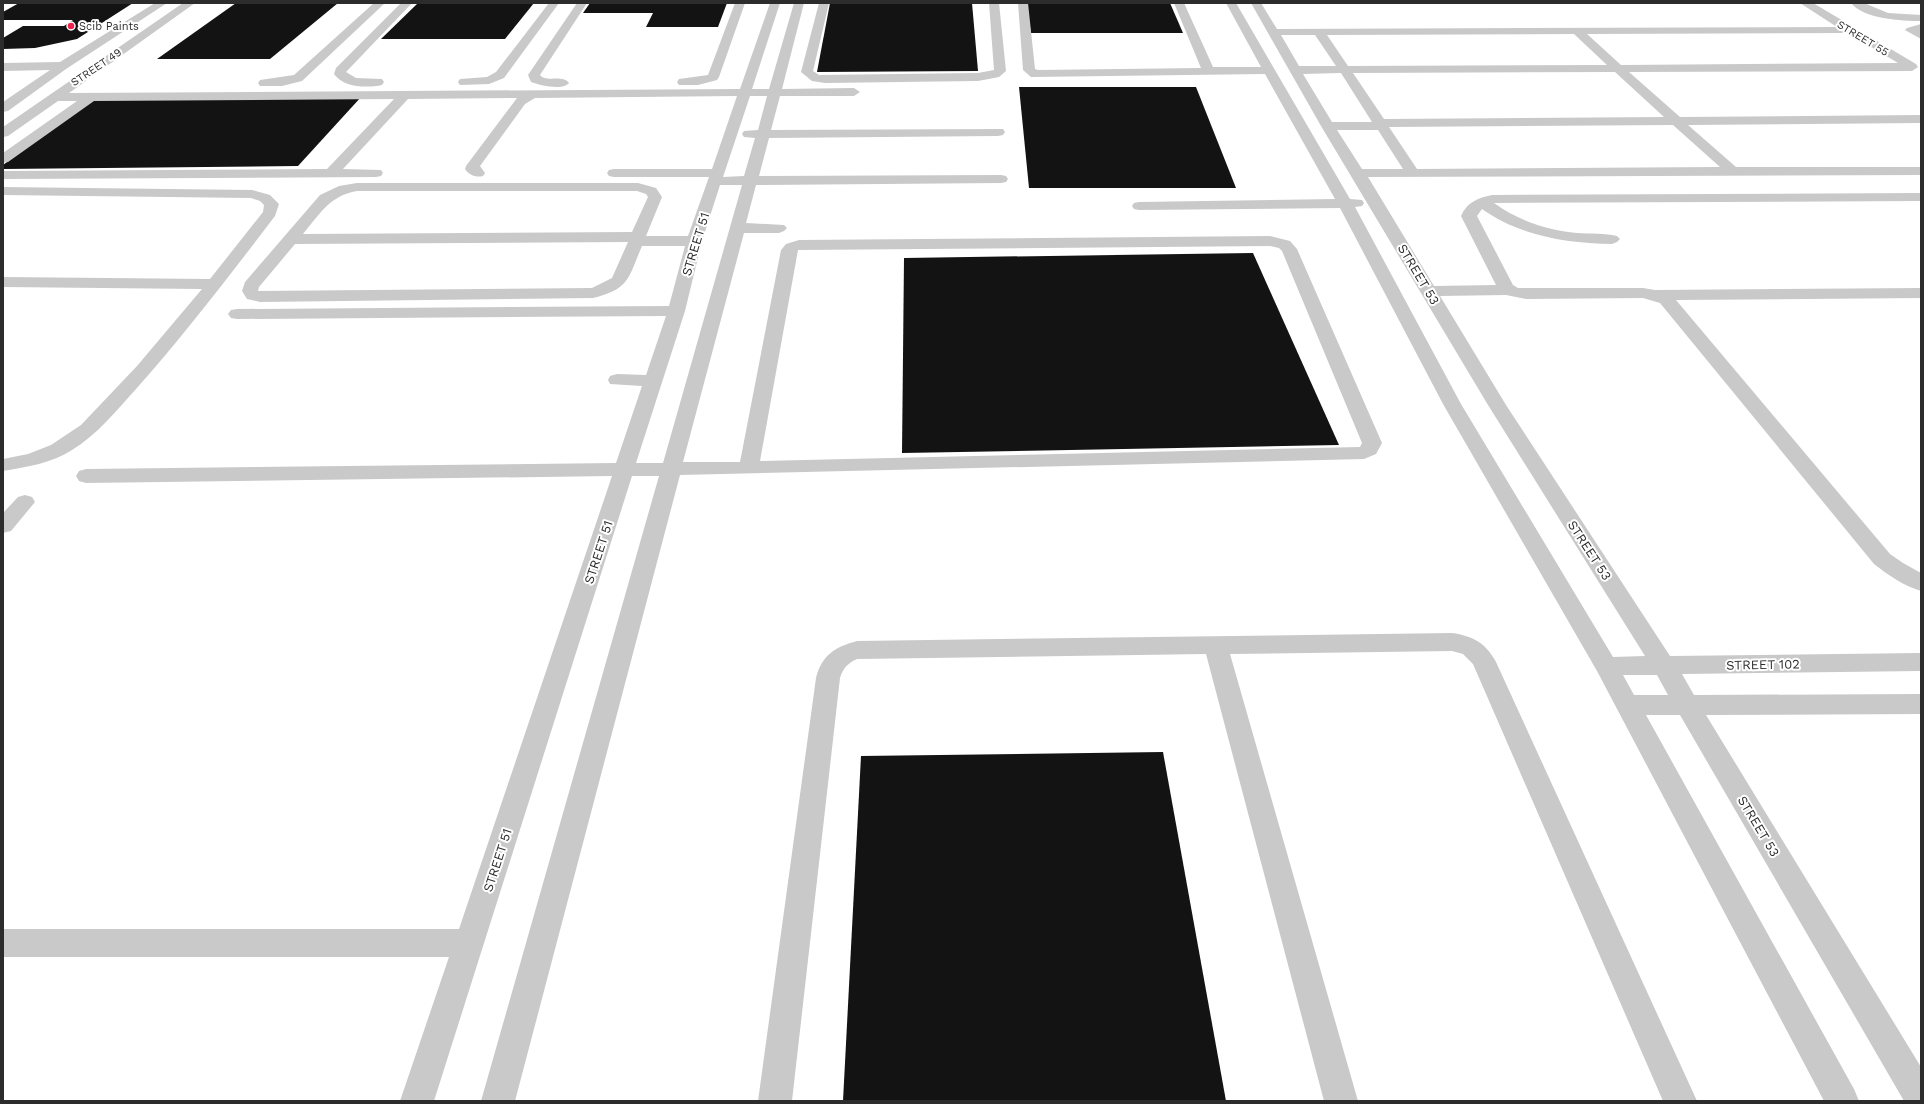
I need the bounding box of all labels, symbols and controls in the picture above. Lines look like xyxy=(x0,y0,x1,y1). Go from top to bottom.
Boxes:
street label: STREET 55 xyxy=(1835,18,1891,59)
place label: Scib Paints xyxy=(79,20,139,33)
marker: Scib Paints xyxy=(66,21,76,31)
street label: STREET 49 xyxy=(68,46,124,89)
street label: STREET 51 xyxy=(679,211,712,278)
street label: STREET 53 xyxy=(1395,241,1443,307)
street label: STREET 53 xyxy=(1565,518,1614,583)
street label: STREET 51 xyxy=(581,519,616,586)
street label: STREET 102 xyxy=(1726,656,1800,673)
street label: STREET 53 xyxy=(1735,793,1783,859)
street label: STREET 51 xyxy=(480,827,515,894)

